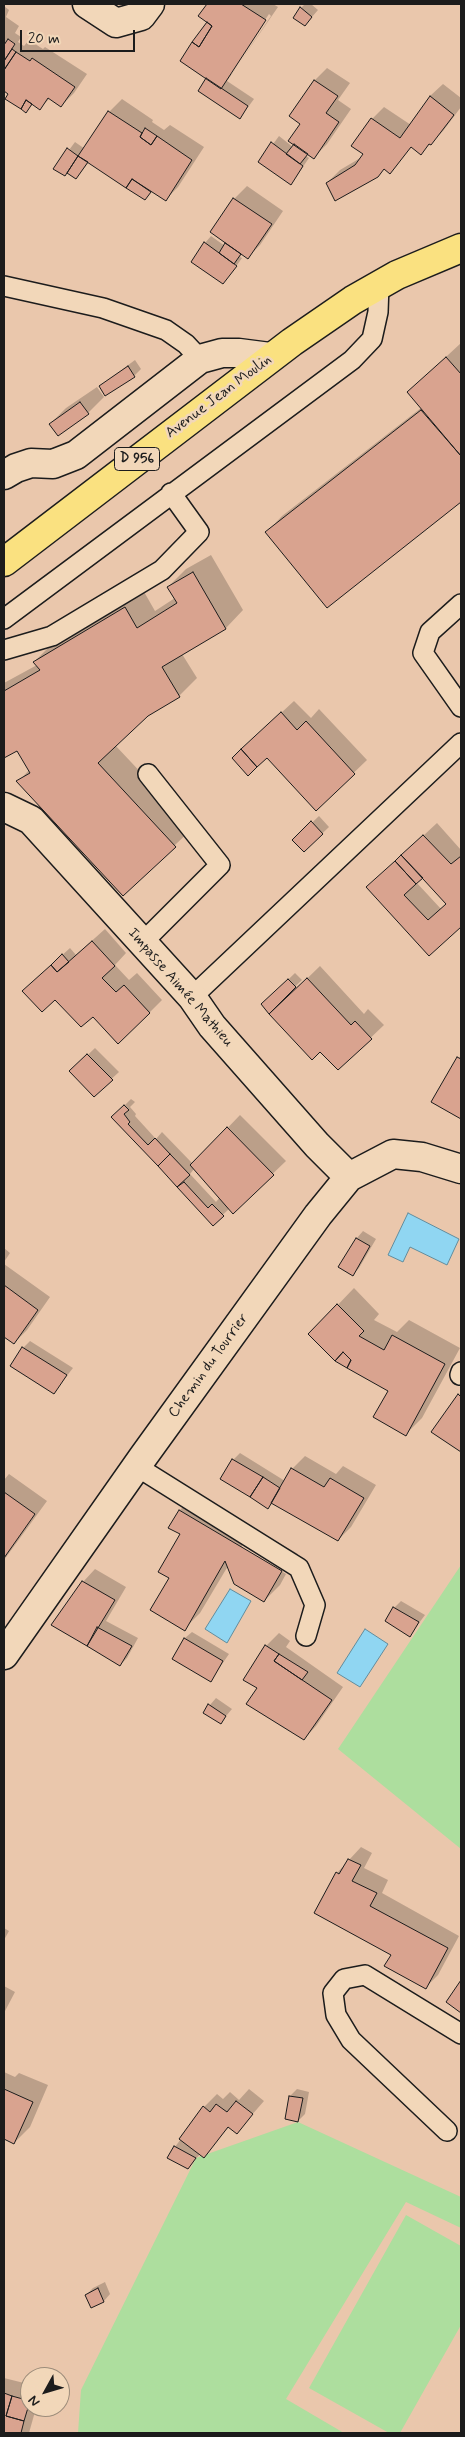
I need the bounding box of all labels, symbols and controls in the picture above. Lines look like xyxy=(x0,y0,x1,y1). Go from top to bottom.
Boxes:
scale bar xyxy=(22,20,138,52)
text: 20 m xyxy=(28,29,60,49)
street label: Avenue Jean Moulin xyxy=(162,351,276,443)
road number: D 956 xyxy=(114,448,160,470)
street label: Impasse Aimée Mathieu xyxy=(123,925,237,1051)
street label: Chemin du Tourrier xyxy=(165,1310,253,1422)
north arrow xyxy=(20,2367,70,2417)
text: N xyxy=(24,2392,44,2410)

